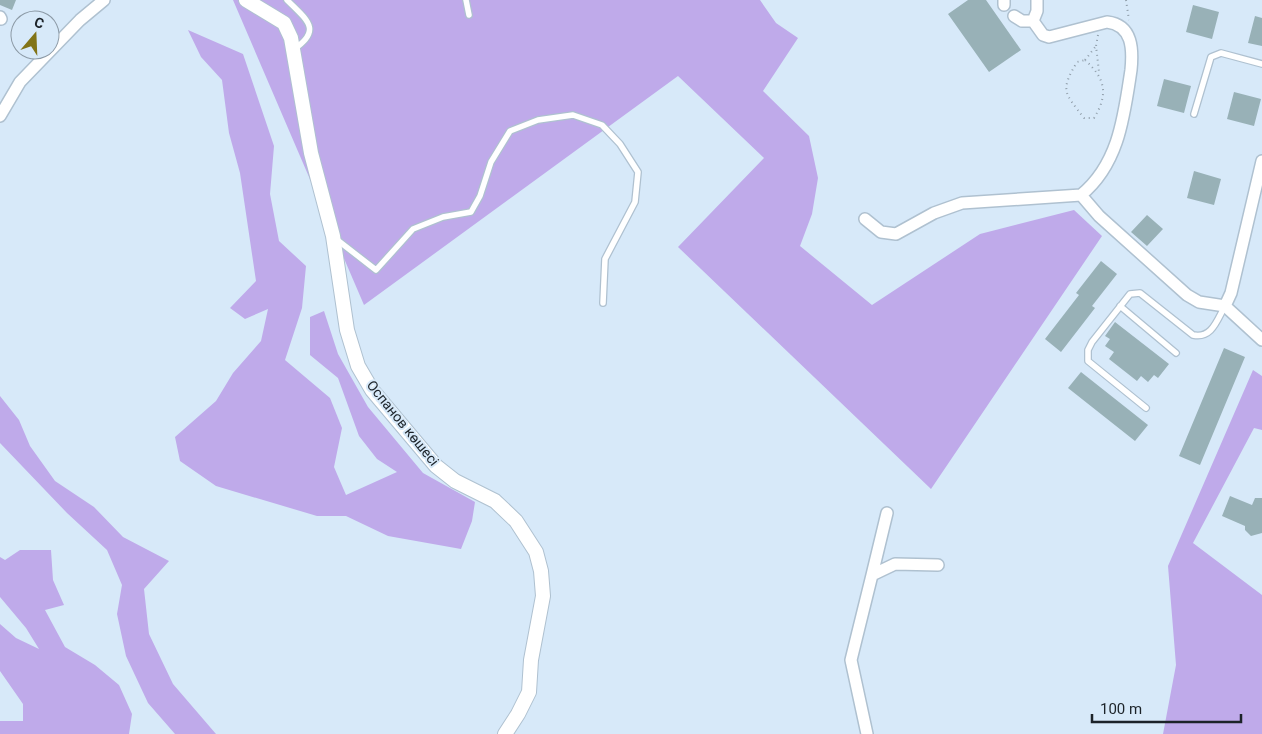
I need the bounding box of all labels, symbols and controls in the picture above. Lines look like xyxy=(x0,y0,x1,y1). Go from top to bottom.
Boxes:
north arrow xyxy=(10,10,60,60)
text: С xyxy=(32,14,46,32)
street label: Оспанов көшесі xyxy=(364,377,442,469)
scale bar xyxy=(1092,692,1241,724)
text: 100 m xyxy=(1100,700,1142,718)

